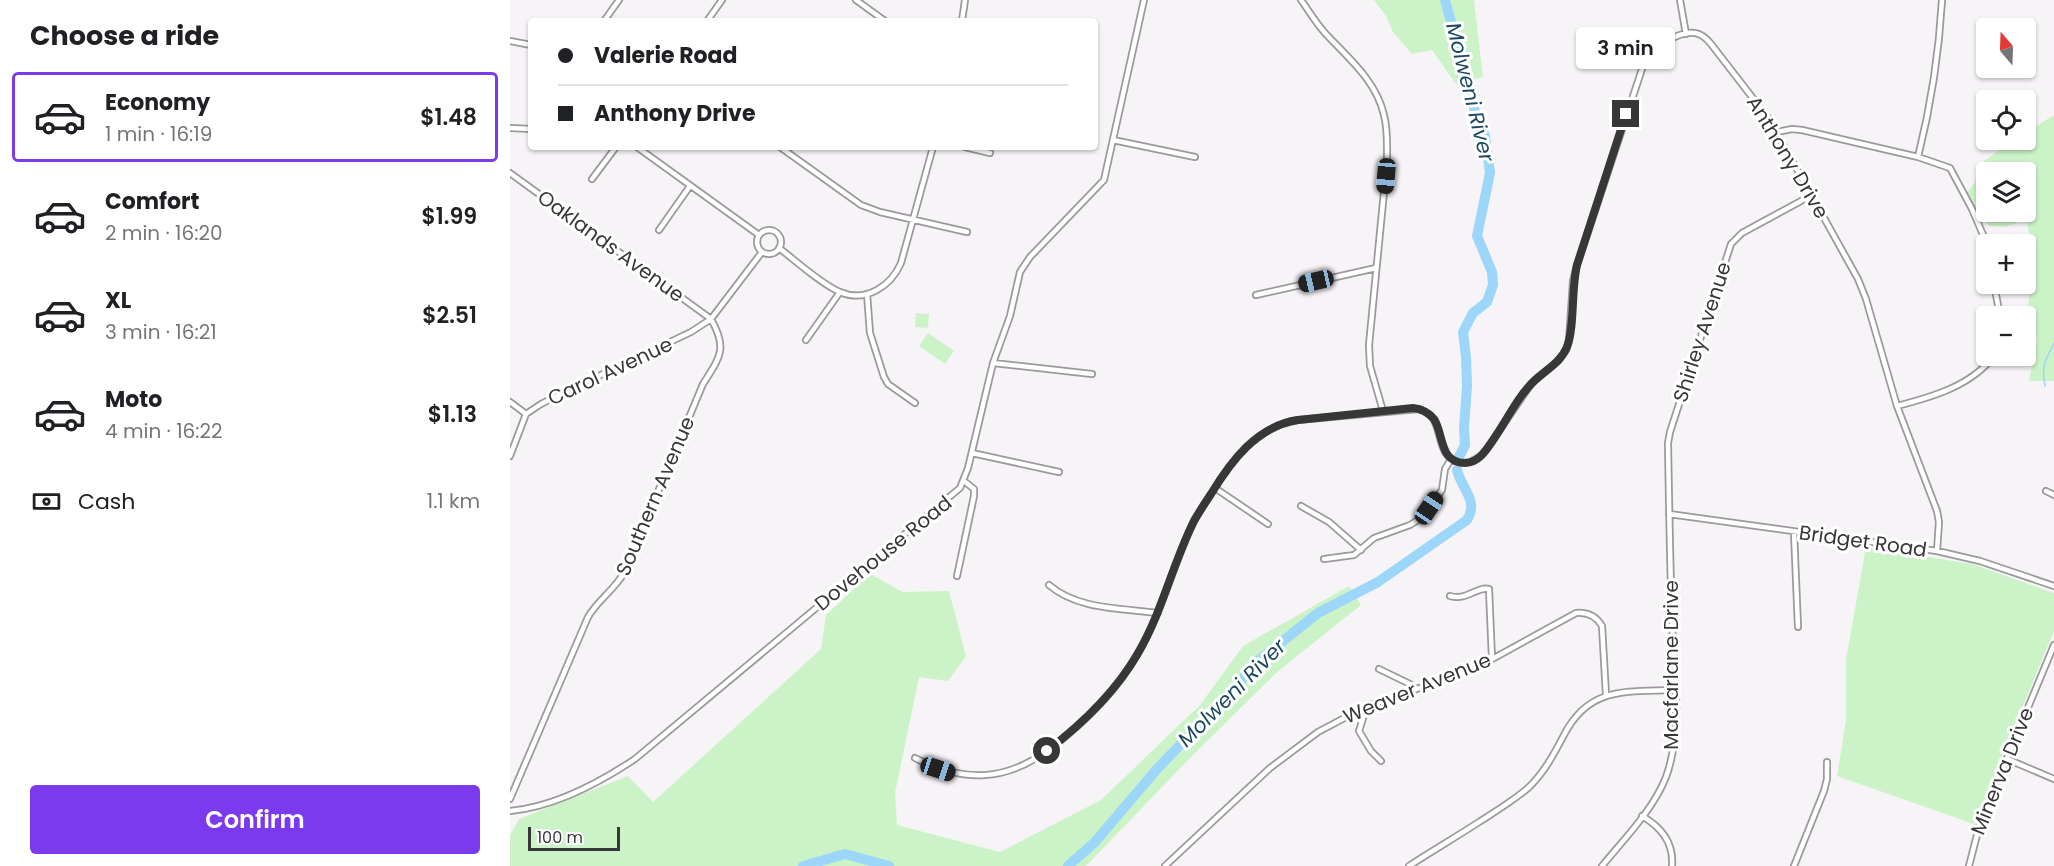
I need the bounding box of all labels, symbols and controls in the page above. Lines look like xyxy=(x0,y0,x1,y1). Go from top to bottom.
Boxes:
text: Choose a ride xyxy=(30,17,219,54)
north arrow xyxy=(1976,18,2036,78)
map controls xyxy=(1976,18,2036,366)
water label: Molweni River xyxy=(1439,19,1502,166)
callout: 3 min xyxy=(1576,27,1676,69)
text: 3 min xyxy=(1597,34,1654,62)
text: Valerie Road xyxy=(594,40,737,71)
text: Economy xyxy=(105,87,210,118)
icon: car xyxy=(33,90,87,144)
street label: Anthony Drive xyxy=(1740,90,1836,224)
button: locate xyxy=(1976,90,2036,150)
text: Anthony Drive xyxy=(594,98,755,129)
route end xyxy=(1612,100,1639,127)
text: $1.48 xyxy=(420,102,477,133)
text: 1 min · 16:19 xyxy=(105,120,212,148)
car xyxy=(1375,157,1397,195)
button: layers xyxy=(1976,162,2036,222)
street label: Oaklands Avenue xyxy=(532,183,690,309)
text: Comfort xyxy=(105,186,199,217)
icon: car xyxy=(33,189,87,243)
text: $1.99 xyxy=(421,201,477,232)
text: 2 min · 16:20 xyxy=(105,219,223,247)
button: + xyxy=(1976,234,2036,294)
street label: Shirley Avenue xyxy=(1666,258,1738,406)
car xyxy=(1296,268,1336,294)
text: XL xyxy=(105,285,131,316)
icon: car xyxy=(33,288,87,342)
text: $2.51 xyxy=(422,300,477,331)
button: − xyxy=(1976,306,2036,366)
text: 3 min · 16:21 xyxy=(105,318,217,346)
street label: Carol Avenue xyxy=(543,330,677,412)
text: Moto xyxy=(105,384,162,415)
icon: car xyxy=(33,387,87,441)
text: $1.13 xyxy=(428,399,477,430)
street label: Southern Avenue xyxy=(609,412,701,580)
text: 4 min · 16:22 xyxy=(105,417,223,445)
icon: cash xyxy=(30,485,63,518)
text: Cash xyxy=(78,486,135,517)
text: 1.1 km xyxy=(427,487,480,515)
car xyxy=(1411,488,1447,528)
street label: Dovehouse Road xyxy=(808,489,958,617)
street label: Bridget Road xyxy=(1797,518,1929,564)
street label: Macfarlane Drive xyxy=(1657,580,1685,750)
water label: Molweni River xyxy=(1171,631,1293,753)
street label: Weaver Avenue xyxy=(1339,646,1495,730)
street label: Minerva Drive xyxy=(1964,703,2040,839)
route start xyxy=(1033,737,1060,764)
car xyxy=(918,755,958,783)
button: Confirm xyxy=(30,785,480,854)
scale bar xyxy=(528,824,620,852)
text: 100 m xyxy=(537,826,583,849)

